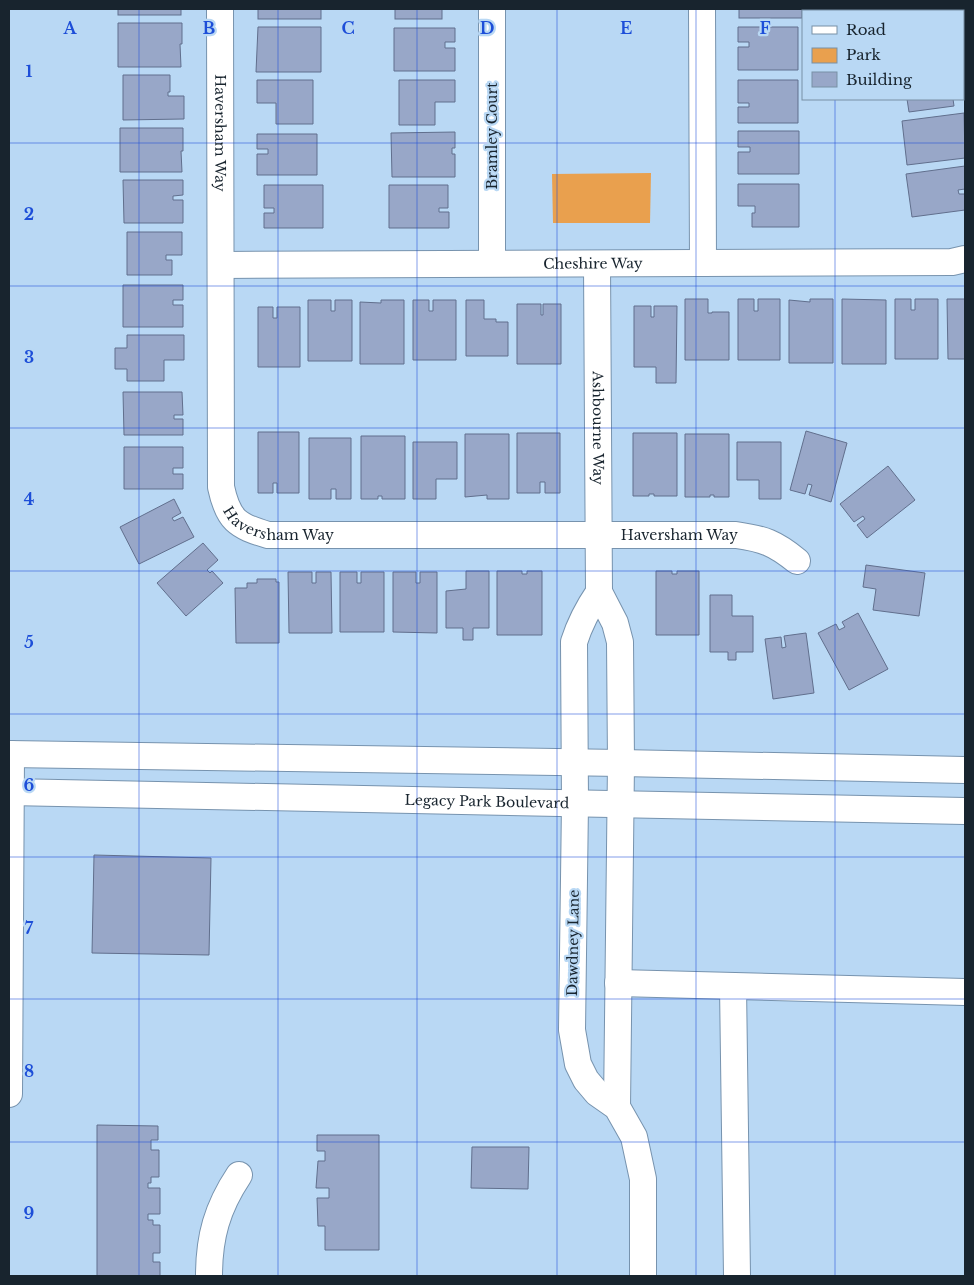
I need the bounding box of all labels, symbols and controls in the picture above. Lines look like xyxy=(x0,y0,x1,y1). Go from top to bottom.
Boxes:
legend xyxy=(802,10,964,100)
text: A xyxy=(63,18,78,38)
text: B xyxy=(203,18,216,38)
text: C xyxy=(341,18,355,38)
text: D xyxy=(480,18,494,38)
text: E xyxy=(620,18,632,38)
text: F xyxy=(759,18,771,38)
text: Road xyxy=(846,20,886,39)
text: Park xyxy=(846,45,882,64)
text: 1 xyxy=(26,61,33,81)
text: Building xyxy=(846,70,913,89)
street label: Haversham Way xyxy=(211,74,229,192)
street label: Bramley Court xyxy=(483,82,501,189)
text: 2 xyxy=(24,204,34,224)
street label: Cheshire Way xyxy=(543,254,643,273)
text: 3 xyxy=(24,347,34,367)
street label: Ashbourne Way xyxy=(589,370,607,485)
text: 4 xyxy=(24,489,34,509)
street label: Haversham Way xyxy=(219,503,334,544)
street label: Haversham Way xyxy=(621,526,738,544)
text: 5 xyxy=(24,632,34,652)
text: 6 xyxy=(24,775,35,795)
street label: Legacy Park Boulevard xyxy=(404,791,570,812)
street label: Dawdney Lane xyxy=(563,890,583,996)
text: 7 xyxy=(25,918,34,938)
text: 8 xyxy=(24,1061,34,1081)
text: 9 xyxy=(24,1203,35,1223)

